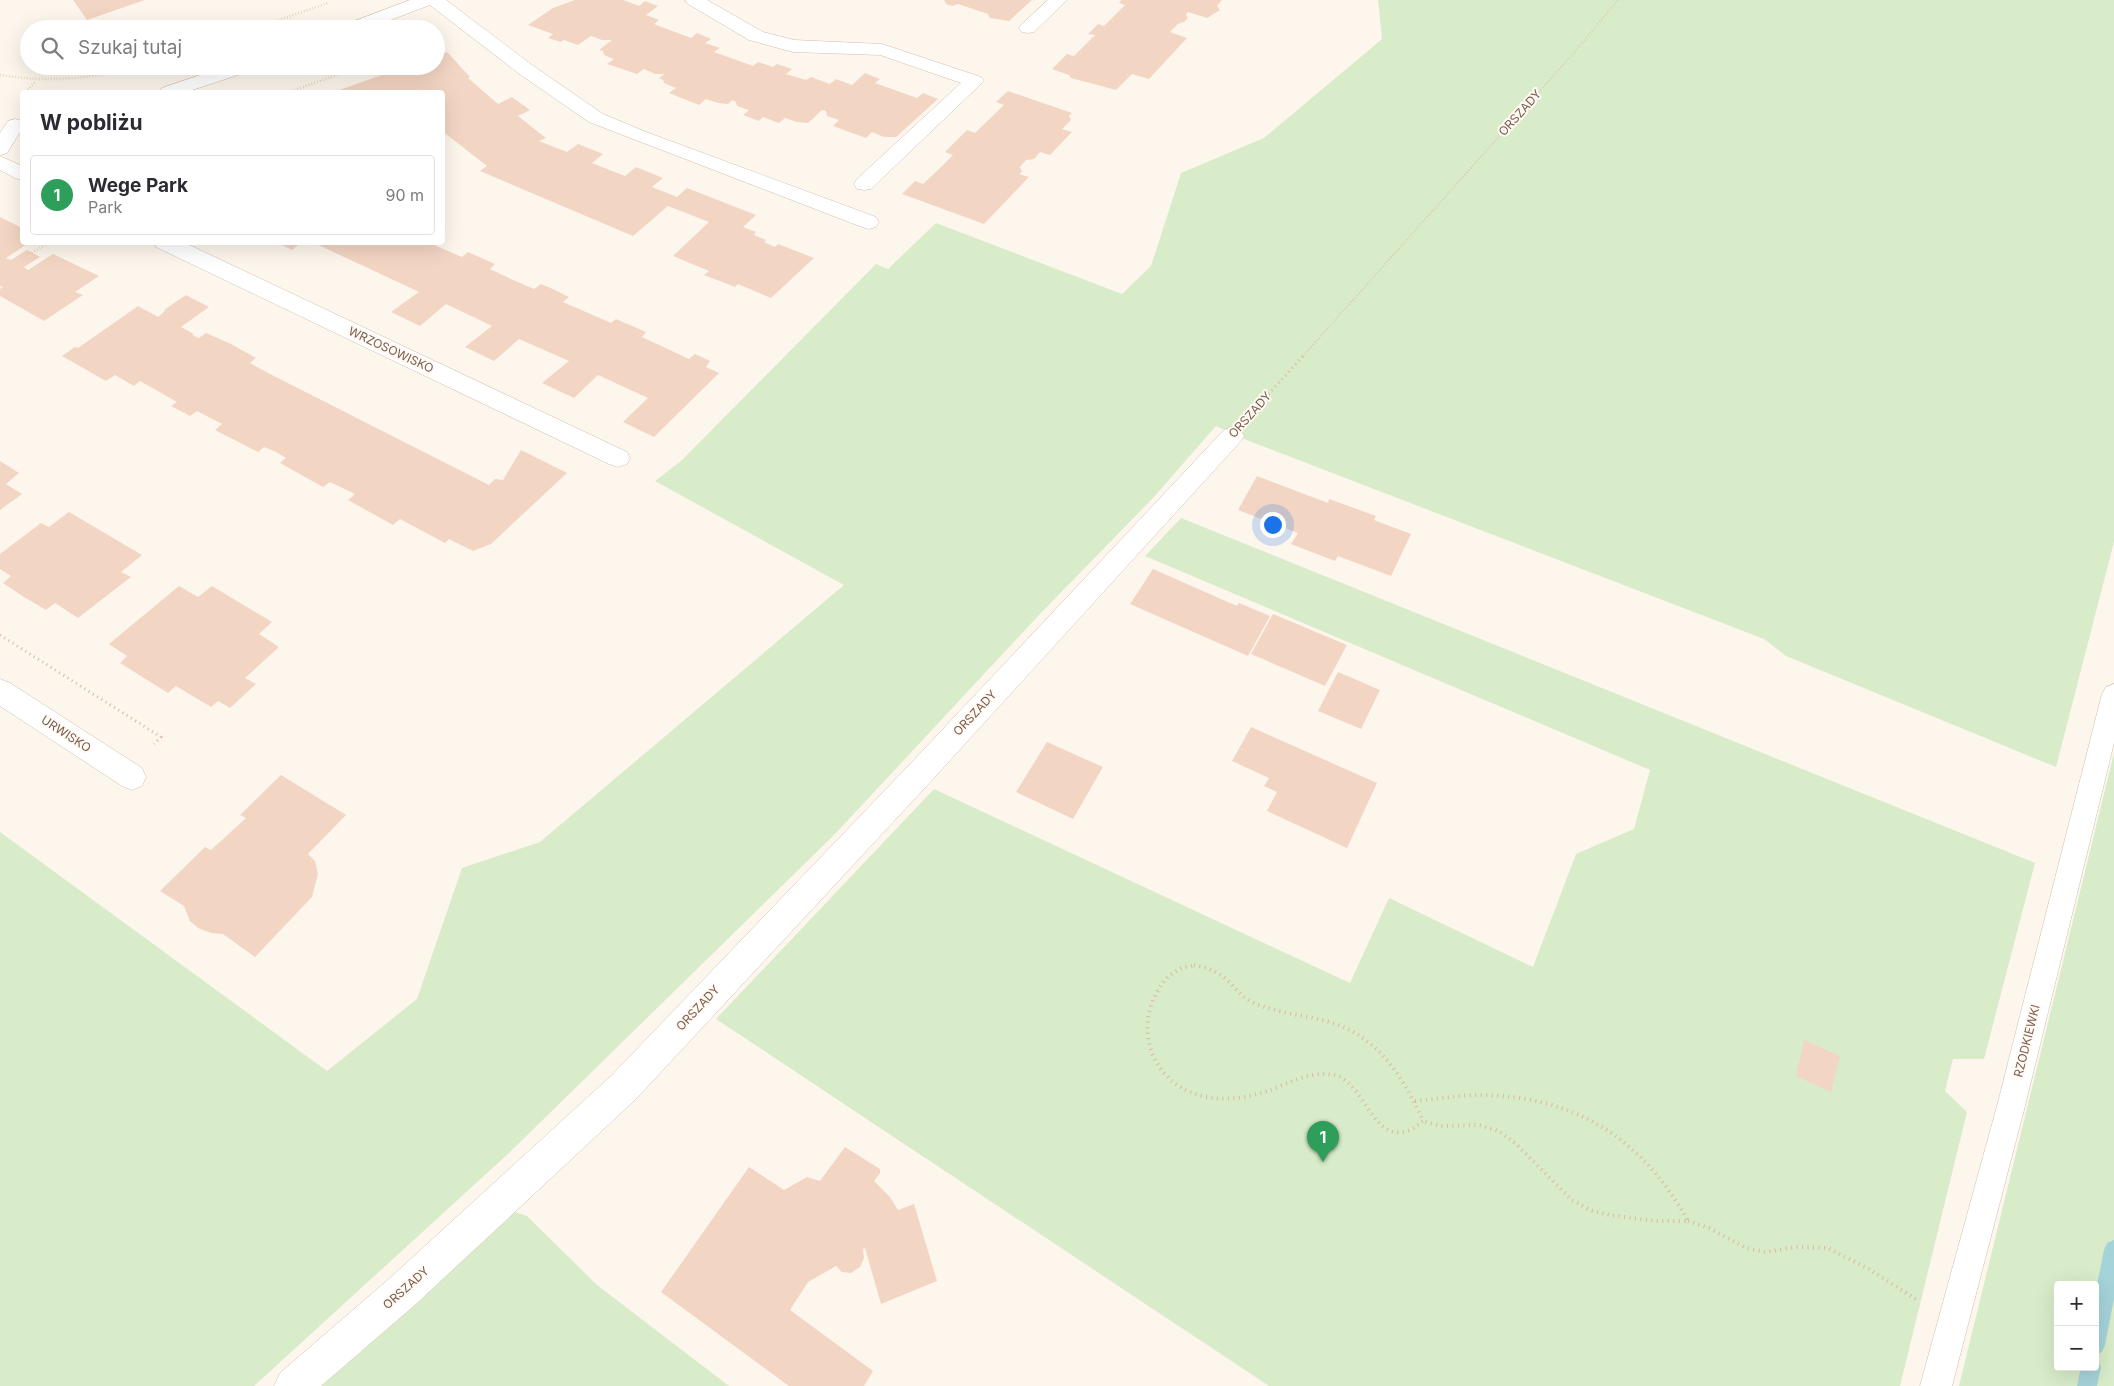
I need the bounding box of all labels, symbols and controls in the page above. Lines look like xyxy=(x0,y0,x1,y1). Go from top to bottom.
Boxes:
search box xyxy=(20,20,445,75)
icon: search xyxy=(38,34,66,62)
text: Szukaj tutaj xyxy=(78,36,182,59)
street label: ORSZADY xyxy=(1495,87,1544,139)
text: W pobliżu xyxy=(40,110,143,135)
text: Wege Park xyxy=(88,174,188,197)
text: 1 xyxy=(54,185,60,205)
text: 90 m xyxy=(385,185,424,205)
text: Park xyxy=(88,197,122,217)
street label: WRZOSOWISKO xyxy=(346,323,436,376)
street label: ORSZADY xyxy=(1225,389,1274,441)
your location xyxy=(1260,512,1286,538)
street label: ORSZADY xyxy=(950,687,999,739)
street label: URWISKO xyxy=(39,712,94,755)
street label: ORSZADY xyxy=(673,982,722,1034)
street label: RZODKIEWKI xyxy=(2010,1003,2043,1079)
pin: 1 xyxy=(1307,1121,1339,1162)
street label: ORSZADY xyxy=(380,1263,432,1312)
map controls xyxy=(2054,1281,2099,1371)
button: + xyxy=(2054,1281,2099,1326)
button: − xyxy=(2054,1326,2099,1371)

